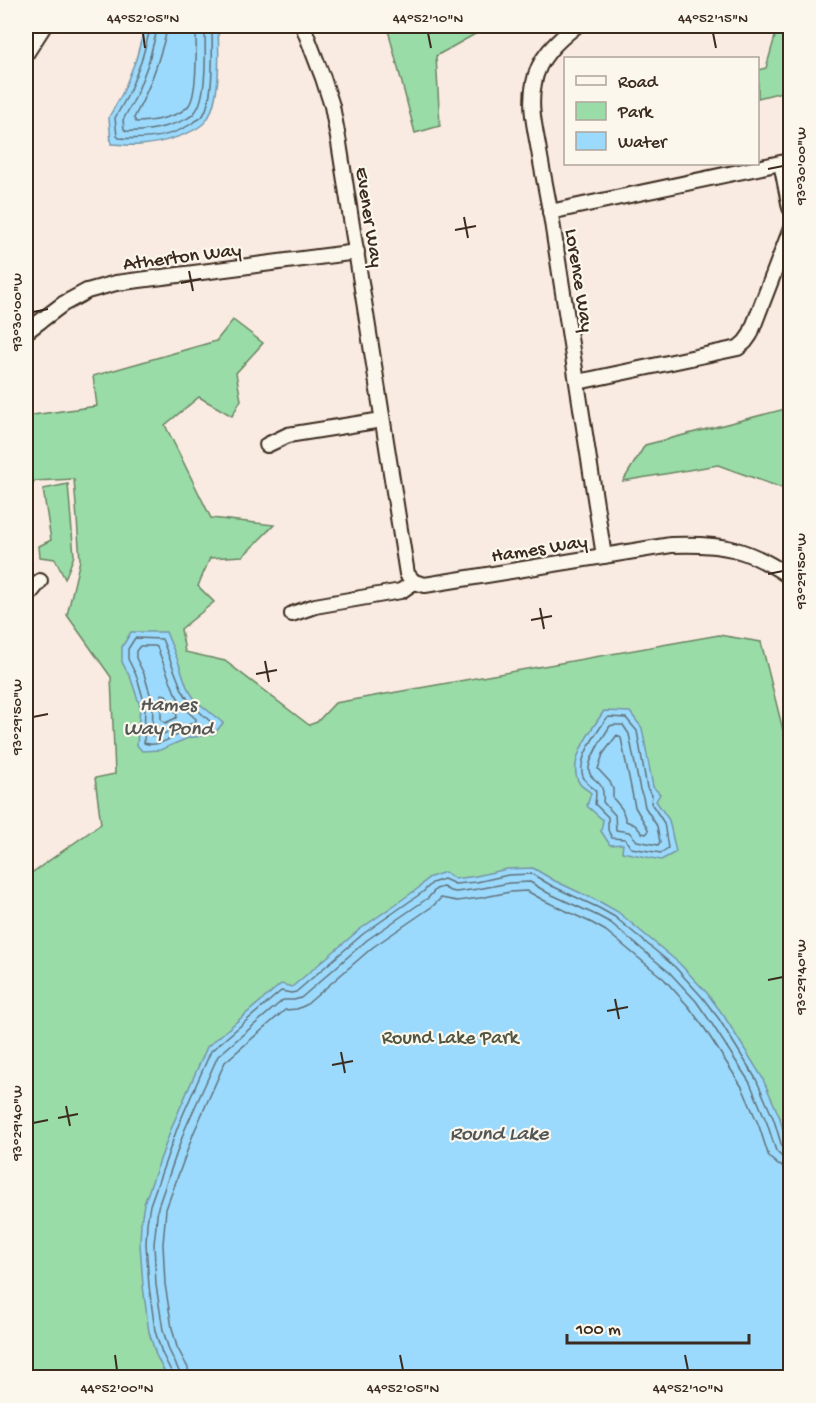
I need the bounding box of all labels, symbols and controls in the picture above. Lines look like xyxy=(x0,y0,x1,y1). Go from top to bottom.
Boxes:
text: 44°52'05"N xyxy=(107,10,179,28)
text: 44°52'10"N xyxy=(393,10,464,28)
text: 44°52'15"N xyxy=(678,10,748,28)
legend xyxy=(564,57,759,165)
text: Road xyxy=(618,73,659,94)
text: Park xyxy=(617,103,654,124)
text: 93°30'00"W xyxy=(793,127,811,206)
text: Water xyxy=(618,133,668,154)
street label: Evener Way xyxy=(348,166,387,269)
street label: Lorence Way xyxy=(558,227,597,334)
street label: Atherton Way xyxy=(122,240,243,277)
text: 93°30'00"W xyxy=(9,273,27,352)
street label: Hames Way xyxy=(490,531,589,569)
text: 93°29'50"W xyxy=(793,533,811,610)
text: 93°29'50"W xyxy=(9,679,27,756)
water label: Hames Way Pond xyxy=(123,694,215,743)
text: 93°29'40"W xyxy=(793,939,811,1016)
park label: Round Lake Park xyxy=(382,1028,520,1051)
text: 93°29'40"W xyxy=(9,1085,27,1162)
water label: Round Lake xyxy=(450,1123,549,1148)
scale bar xyxy=(567,1307,748,1345)
text: 100 m xyxy=(575,1320,621,1341)
text: 44°52'00"N xyxy=(80,1380,154,1398)
text: 44°52'05"N xyxy=(367,1380,439,1398)
text: 44°52'10"N xyxy=(653,1380,724,1398)

